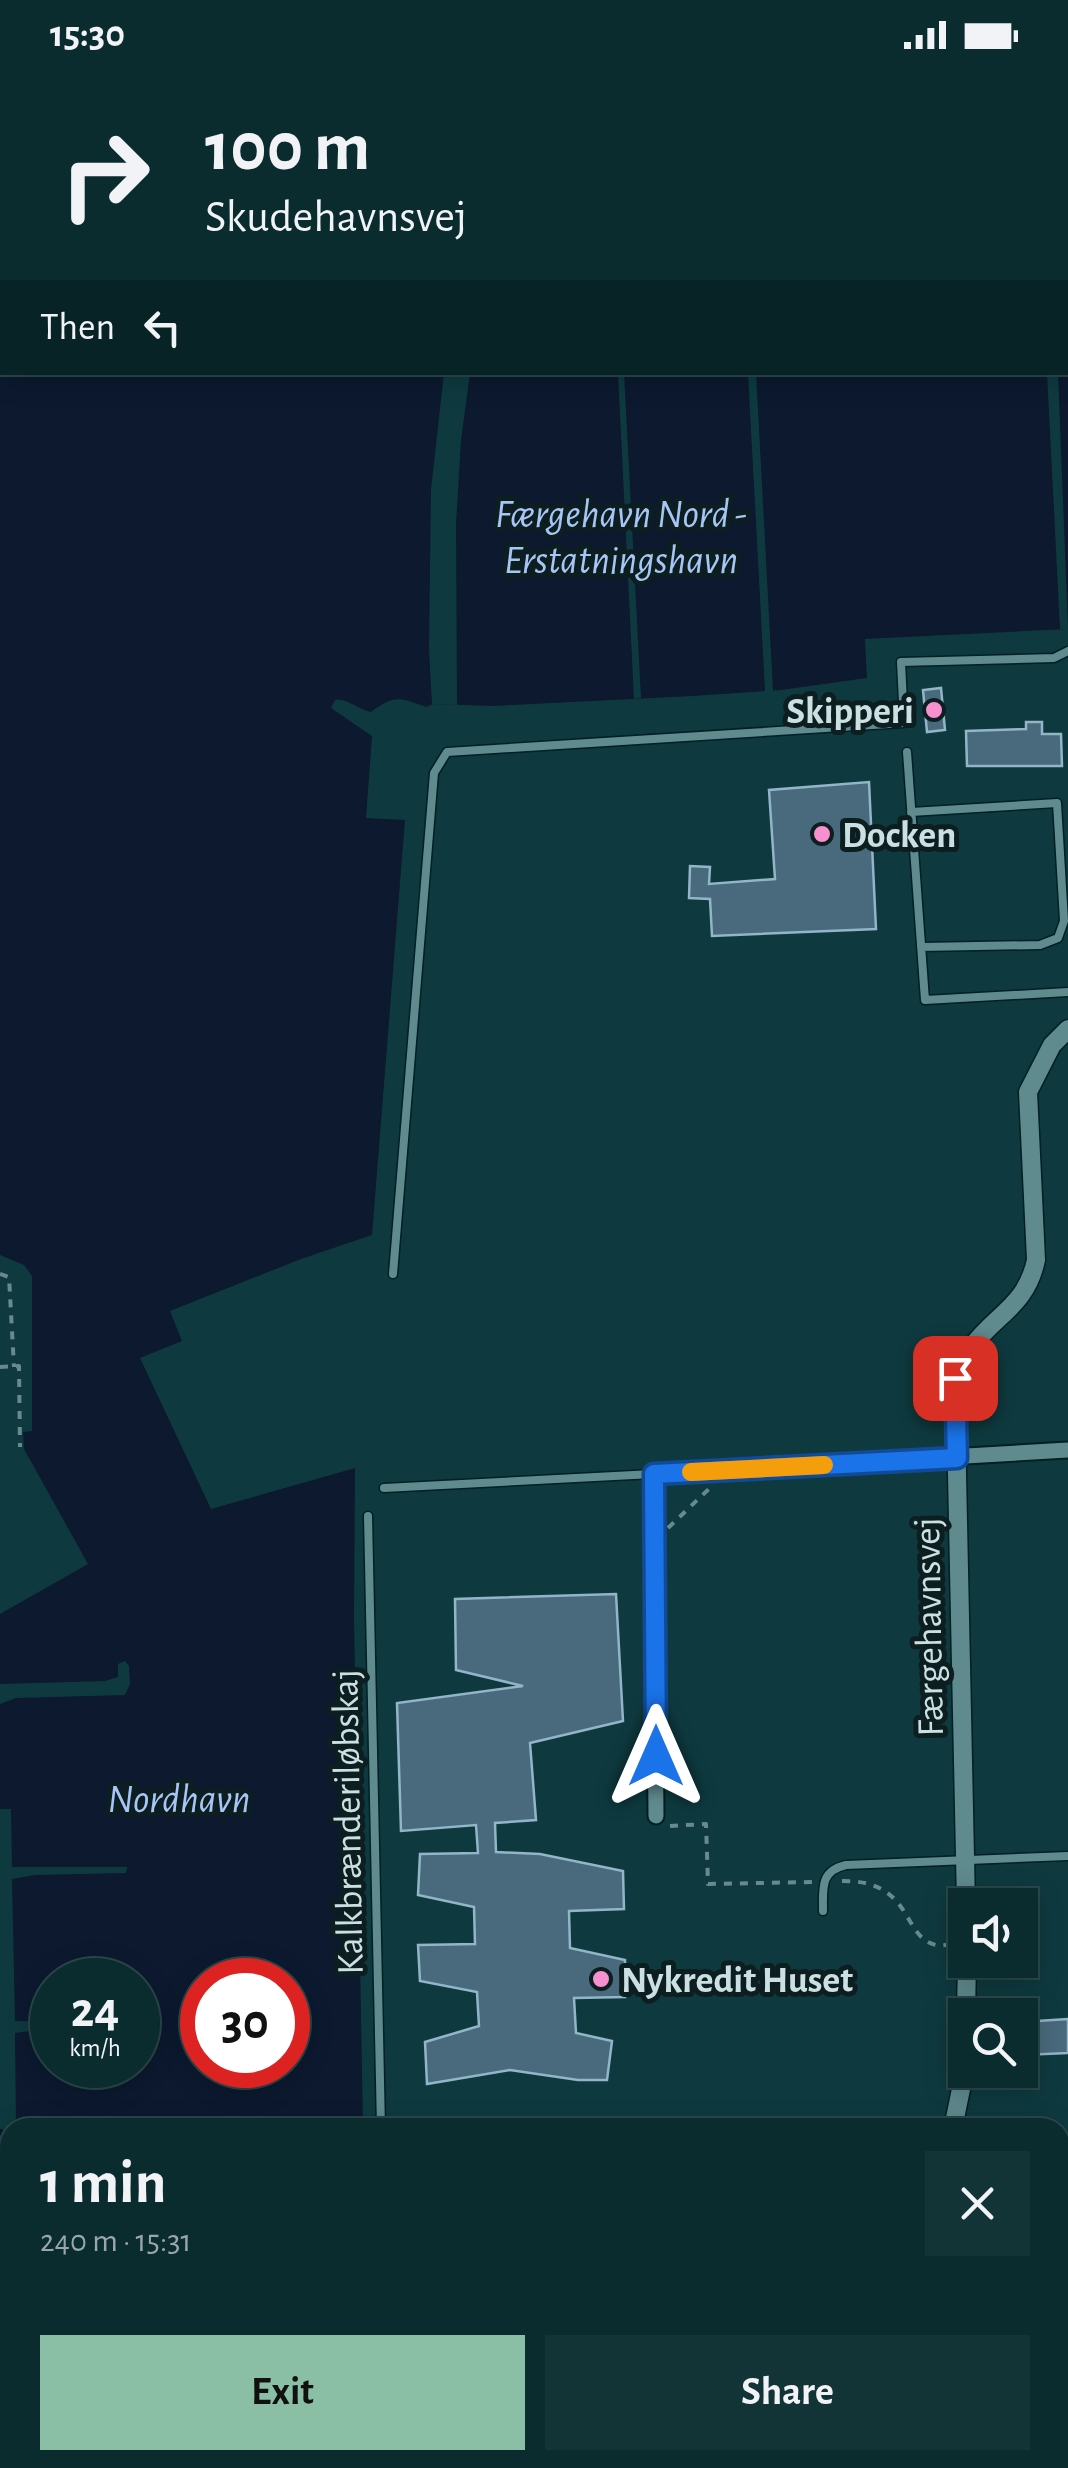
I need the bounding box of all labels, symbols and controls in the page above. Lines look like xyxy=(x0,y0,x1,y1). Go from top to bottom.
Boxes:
text: 15:30 xyxy=(50,16,125,54)
icon: right xyxy=(40,110,170,240)
text: 100 m xyxy=(205,113,370,183)
text: Skudehavnsvej xyxy=(205,195,467,240)
icon: left xyxy=(135,300,190,355)
text: Then xyxy=(40,309,115,347)
water label: Færgehavn Nord - Erstatningshavn xyxy=(495,495,747,581)
place label: Skipperi xyxy=(786,693,914,731)
marker: Skipperi xyxy=(923,699,945,721)
place label: Docken xyxy=(842,817,956,855)
marker: Docken xyxy=(811,823,833,845)
pin xyxy=(913,1336,998,1421)
icon: arrive xyxy=(928,1351,983,1406)
street label: Færgehavnsvej xyxy=(909,1517,951,1737)
street label: Kalkbrænderiløbskaj xyxy=(327,1669,371,1975)
position arrow xyxy=(604,1704,708,1808)
water label: Nordhavn xyxy=(108,1780,250,1820)
map controls xyxy=(948,1888,1038,2088)
button: sound xyxy=(948,1888,1038,1978)
speed limit sign: 30 xyxy=(180,1958,310,2088)
place label: Nykredit Huset xyxy=(621,1962,853,2000)
marker: Nykredit Huset xyxy=(590,1968,612,1990)
text: 24 xyxy=(71,1986,119,2036)
button: search xyxy=(948,1998,1038,2088)
text: km/h xyxy=(69,2036,121,2061)
button: close xyxy=(925,2151,1030,2256)
text: 1 min xyxy=(40,2154,166,2214)
text: 240 m · 15:31 xyxy=(40,2225,192,2257)
button: Exit xyxy=(40,2335,525,2450)
button: Share xyxy=(545,2335,1030,2450)

